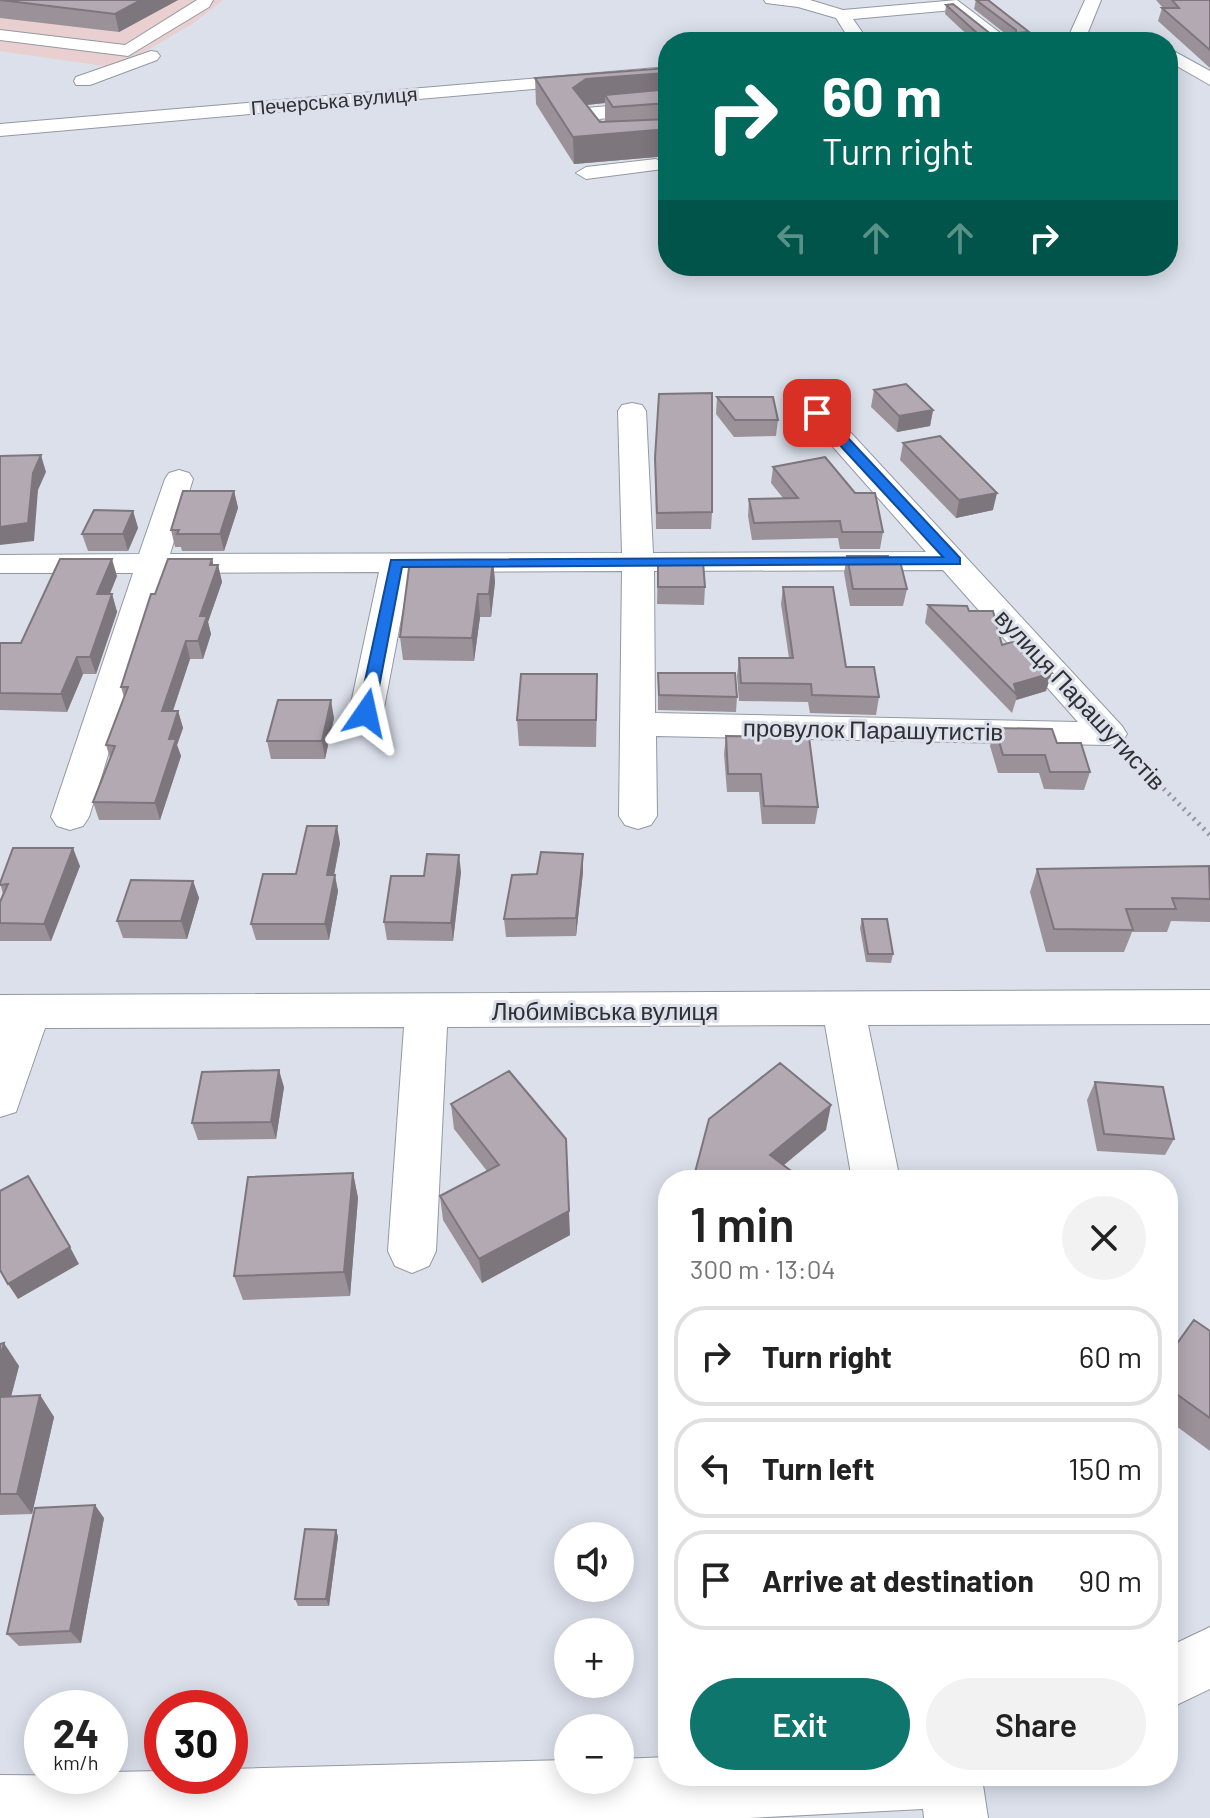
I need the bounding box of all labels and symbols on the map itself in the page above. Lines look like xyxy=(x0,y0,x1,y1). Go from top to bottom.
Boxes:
street label: Печерська вулиця xyxy=(250,81,418,119)
pin xyxy=(783,379,851,447)
street label: вулиця Парашутистів xyxy=(990,603,1172,795)
position arrow xyxy=(324,671,408,755)
street label: провулок Парашутистів xyxy=(743,712,1003,746)
street label: Любимівська вулиця xyxy=(492,996,718,1025)
speed limit sign: 30 xyxy=(144,1690,248,1794)

